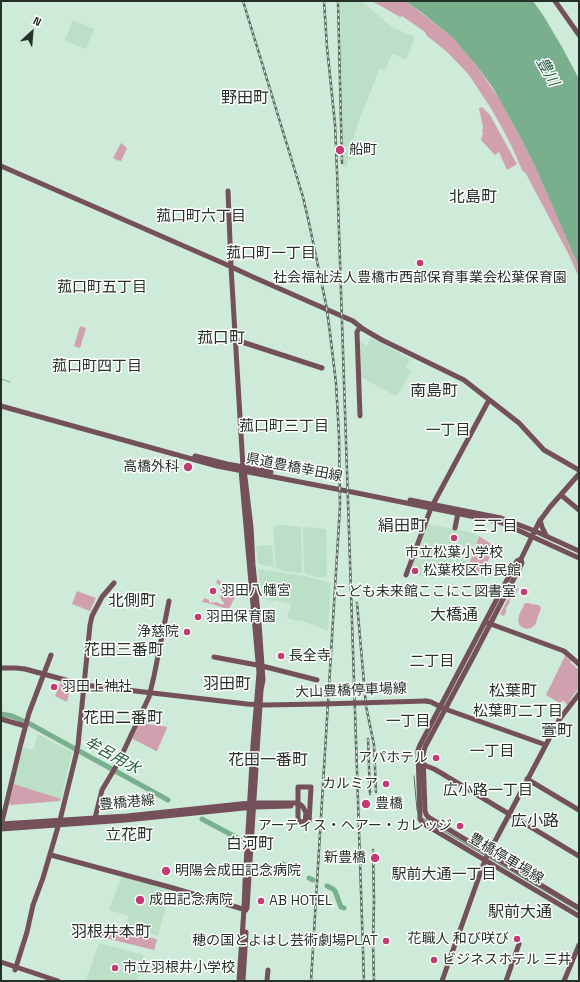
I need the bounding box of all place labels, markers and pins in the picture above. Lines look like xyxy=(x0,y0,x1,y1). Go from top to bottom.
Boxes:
place label: 船町 xyxy=(349,142,377,158)
marker: 船町 xyxy=(334,144,346,156)
marker: 社会福祉法人豊橋市西部保育事業会松葉保育園 xyxy=(415,258,425,268)
place label: 社会福祉法人豊橋市西部保育事業会松葉保育園 xyxy=(273,270,567,286)
place label: 高橋外科 xyxy=(123,459,179,475)
marker: 高橋外科 xyxy=(182,461,194,473)
marker: 市立松葉小学校 xyxy=(449,533,459,543)
place label: 市立松葉小学校 xyxy=(405,545,503,561)
place label: 松葉校区市民館 xyxy=(423,563,521,579)
marker: 松葉校区市民館 xyxy=(410,566,420,576)
place label: 羽田八幡宮 xyxy=(221,583,291,599)
place label: こども未来館ここにこ図書室 xyxy=(334,584,516,600)
marker: 羽田八幡宮 xyxy=(208,586,218,596)
marker: こども未来館ここにこ図書室 xyxy=(519,587,529,597)
place label: 羽田保育園 xyxy=(206,609,276,625)
marker: 羽田保育園 xyxy=(193,612,203,622)
place label: 浄慈院 xyxy=(137,624,179,640)
marker: 浄慈院 xyxy=(182,627,192,637)
place label: 長全寺 xyxy=(289,648,331,664)
marker: 長全寺 xyxy=(276,651,286,661)
place label: 羽田上神社 xyxy=(62,679,132,695)
marker: 羽田上神社 xyxy=(49,682,59,692)
place label: アパホテル xyxy=(358,750,428,766)
marker: アパホテル xyxy=(431,753,441,763)
place label: カルミア xyxy=(322,776,378,792)
marker: カルミア xyxy=(381,779,391,789)
place label: 豊橋 xyxy=(375,796,403,812)
marker: 豊橋 xyxy=(360,798,372,810)
place label: アーティス・ヘアー・カレッジ xyxy=(258,818,452,834)
marker: アーティス・ヘアー・カレッジ xyxy=(455,821,465,831)
place label: 新豊橋 xyxy=(324,850,366,866)
marker: 新豊橋 xyxy=(369,852,381,864)
place label: 明陽会成田記念病院 xyxy=(175,863,301,879)
marker: 明陽会成田記念病院 xyxy=(160,865,172,877)
place label: 成田記念病院 xyxy=(149,892,233,908)
place label: AB HOTEL xyxy=(269,893,333,909)
marker: 成田記念病院 xyxy=(134,894,146,906)
marker: AB HOTEL xyxy=(256,896,266,906)
place label: 花職人 和び咲び xyxy=(407,931,509,947)
place label: 穂の国とよはし芸術劇場PLAT xyxy=(192,933,378,949)
marker: 花職人 和び咲び xyxy=(512,934,522,944)
marker: 穂の国とよはし芸術劇場PLAT xyxy=(381,936,391,946)
place label: ビジネスホテル 三井 xyxy=(442,952,572,968)
marker: ビジネスホテル 三井 xyxy=(429,955,439,965)
place label: 市立羽根井小学校 xyxy=(123,960,235,976)
marker: 市立羽根井小学校 xyxy=(110,963,120,973)

